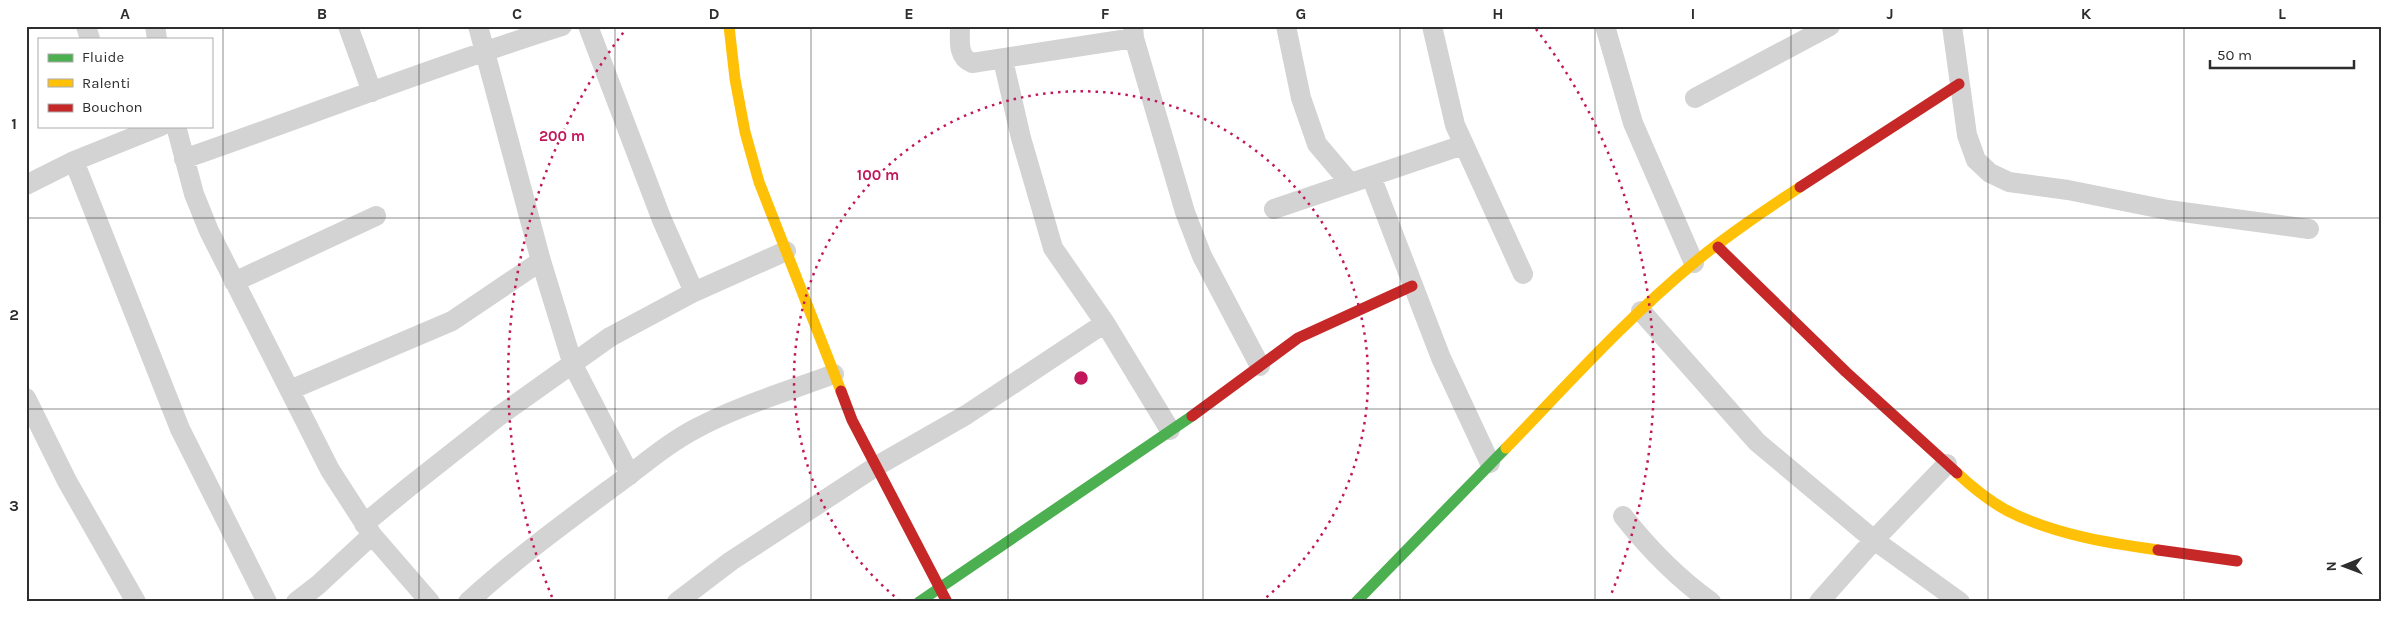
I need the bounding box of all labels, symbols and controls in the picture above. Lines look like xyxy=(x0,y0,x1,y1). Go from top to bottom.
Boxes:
text: A xyxy=(120,4,130,23)
text: B xyxy=(317,4,327,23)
text: C xyxy=(512,4,522,23)
text: D xyxy=(709,4,720,23)
text: E xyxy=(904,4,914,23)
text: F xyxy=(1101,4,1110,23)
text: G xyxy=(1296,4,1306,23)
text: H xyxy=(1492,4,1504,23)
text: I xyxy=(1691,4,1695,23)
text: J xyxy=(1886,4,1894,23)
text: K xyxy=(2081,4,2092,23)
text: L xyxy=(2278,4,2286,23)
legend xyxy=(38,38,212,128)
scale bar xyxy=(2210,38,2353,70)
text: 50 m xyxy=(2217,46,2252,64)
text: Fluide xyxy=(82,48,124,66)
text: Ralenti xyxy=(82,74,131,92)
text: Bouchon xyxy=(82,98,143,116)
text: 1 xyxy=(11,114,17,133)
text: 200 m xyxy=(539,127,585,145)
text: 100 m xyxy=(857,166,899,184)
text: 2 xyxy=(9,305,19,324)
centre of rings xyxy=(1072,369,1090,387)
text: 3 xyxy=(9,496,19,515)
north arrow xyxy=(2320,540,2370,590)
text: N xyxy=(2323,561,2340,571)

